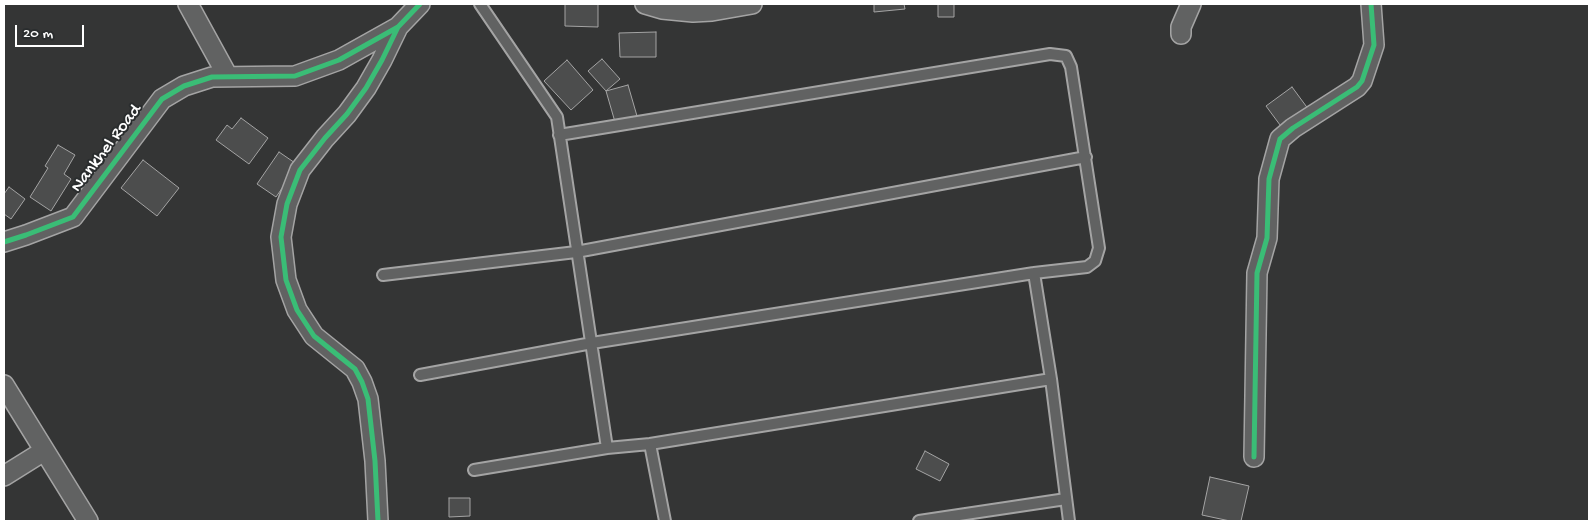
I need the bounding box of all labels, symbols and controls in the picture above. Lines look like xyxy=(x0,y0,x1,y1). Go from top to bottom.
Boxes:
scale bar xyxy=(18,15,86,47)
text: 20 m xyxy=(23,25,53,43)
street label: Nankhel Road xyxy=(67,101,147,197)

